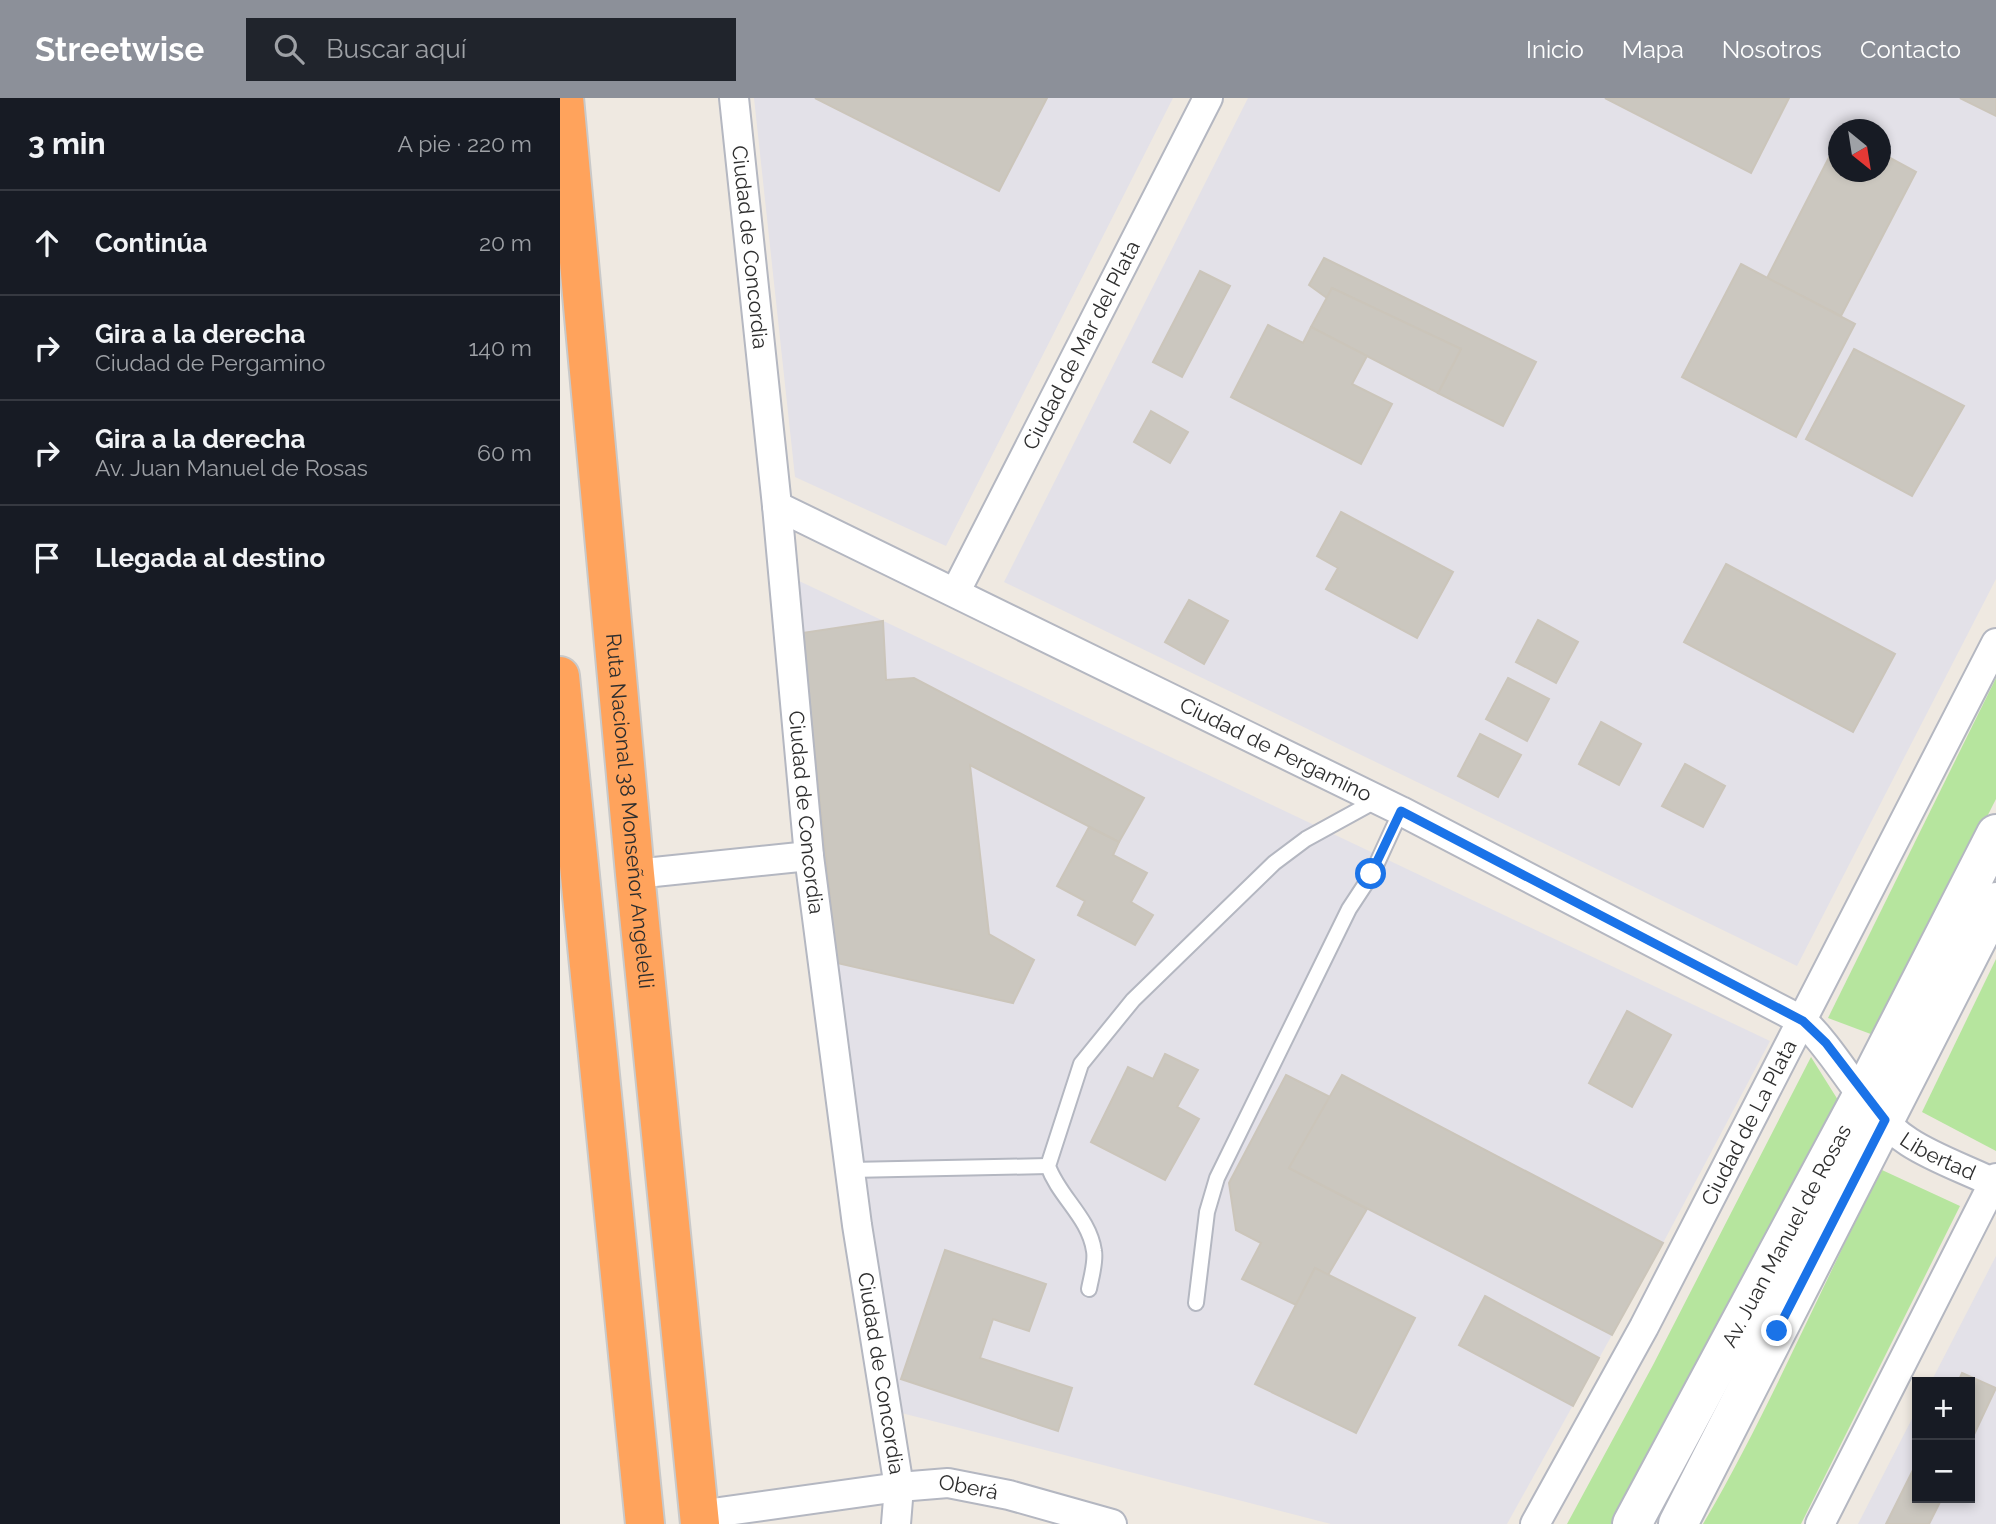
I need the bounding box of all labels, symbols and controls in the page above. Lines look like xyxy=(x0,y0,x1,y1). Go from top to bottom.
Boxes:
search box xyxy=(246,18,736,81)
text: Streetwise xyxy=(35,30,204,69)
icon: search xyxy=(270,30,308,68)
text: Buscar aquí xyxy=(326,34,466,64)
text: Inicio xyxy=(1526,35,1584,64)
text: Mapa xyxy=(1622,35,1684,64)
text: Nosotros xyxy=(1722,35,1822,64)
text: Contacto xyxy=(1860,35,1961,64)
north arrow xyxy=(1828,119,1891,182)
text: 3 min xyxy=(28,126,106,161)
text: A pie · 220 m xyxy=(397,130,532,157)
street label: Ciudad de Concordia xyxy=(727,144,773,350)
icon: ahead xyxy=(28,224,66,262)
text: Continúa xyxy=(95,228,207,258)
text: 20 m xyxy=(479,229,532,256)
street label: Ciudad de Mar del Plata xyxy=(1017,236,1145,454)
text: Gira a la derecha xyxy=(95,319,305,349)
icon: right xyxy=(28,329,66,367)
text: 140 m xyxy=(469,334,532,361)
text: Ciudad de Pergamino xyxy=(95,349,325,376)
text: Gira a la derecha xyxy=(95,424,305,454)
icon: right xyxy=(28,434,66,472)
text: 60 m xyxy=(477,439,532,466)
text: Av. Juan Manuel de Rosas xyxy=(95,454,368,481)
icon: arrive xyxy=(28,539,66,577)
text: Llegada al destino xyxy=(95,543,325,573)
street label: Ruta Nacional 38 Monseñor Angelelli xyxy=(601,632,659,990)
street label: Ciudad de Pergamino xyxy=(1176,692,1376,807)
street label: Ciudad de Concordia xyxy=(784,709,829,916)
route start xyxy=(1355,858,1386,889)
street label: Ciudad de La Plata xyxy=(1696,1035,1802,1209)
street label: Av. Juan Manuel de Rosas xyxy=(1716,1120,1856,1351)
street label: Libertad xyxy=(1895,1127,1980,1185)
street label: Ciudad de Concordia xyxy=(853,1270,910,1476)
route end xyxy=(1761,1315,1792,1346)
map controls xyxy=(1912,1377,1975,1503)
button: + xyxy=(1912,1377,1975,1440)
button: − xyxy=(1912,1440,1975,1503)
street label: Oberá xyxy=(938,1469,1000,1505)

